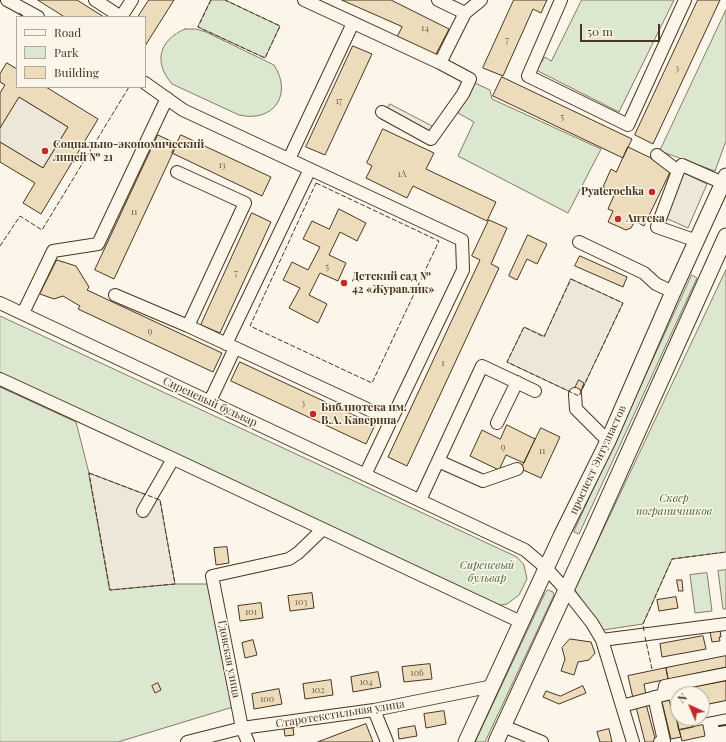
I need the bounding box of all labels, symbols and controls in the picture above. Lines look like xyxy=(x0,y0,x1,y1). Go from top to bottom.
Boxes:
legend xyxy=(16,16,146,88)
scale bar xyxy=(582,16,662,42)
house number: 14 xyxy=(421,23,429,33)
text: 50 m xyxy=(587,23,613,39)
text: Road xyxy=(54,24,81,40)
house number: 7 xyxy=(505,35,509,45)
text: Park xyxy=(54,44,79,60)
house number: 3 xyxy=(675,63,679,73)
text: Building xyxy=(54,64,99,80)
house number: 17 xyxy=(336,96,342,106)
house number: 5 xyxy=(560,112,564,122)
place label: Социально-экономический лицей № 21 xyxy=(53,138,204,164)
marker: Социально-экономический лицей № 21 xyxy=(40,146,50,156)
house number: 13 xyxy=(218,160,226,170)
house number: 1А xyxy=(398,169,406,179)
place label: Pyaterochka xyxy=(581,185,644,199)
marker: Pyaterochka xyxy=(647,187,657,197)
house number: 11 xyxy=(131,207,137,217)
place label: Аптека xyxy=(626,212,665,226)
marker: Аптека xyxy=(613,214,623,224)
house number: 5 xyxy=(325,262,329,272)
house number: 7 xyxy=(234,268,238,278)
place label: Детский сад № 42 «Журавлик» xyxy=(352,270,435,296)
marker: Детский сад № 42 «Журавлик» xyxy=(339,278,349,288)
house number: 9 xyxy=(148,326,152,336)
house number: 1 xyxy=(441,358,445,368)
street label: Сиреневый бульвар xyxy=(161,374,259,430)
house number: 3 xyxy=(301,398,305,408)
place label: Библиотека им. В.А. Каверина xyxy=(321,401,407,427)
street label: проспект Энтузиастов xyxy=(567,403,629,517)
marker: Библиотека им. В.А. Каверина xyxy=(308,409,318,419)
house number: 9 xyxy=(501,442,505,452)
house number: 11 xyxy=(539,446,545,456)
park label: Сквер пограничников xyxy=(636,492,712,518)
park label: Сиреневый бульвар xyxy=(460,559,514,585)
house number: 103 xyxy=(295,597,307,607)
house number: 101 xyxy=(245,607,257,617)
street label: Гдовская улица xyxy=(215,619,243,699)
house number: 106 xyxy=(410,668,424,678)
house number: 104 xyxy=(359,677,373,687)
house number: 102 xyxy=(311,685,325,695)
north arrow xyxy=(670,686,710,726)
text: N xyxy=(674,690,690,706)
house number: 100 xyxy=(260,694,274,704)
street label: Старотекстильная улица xyxy=(275,697,405,731)

